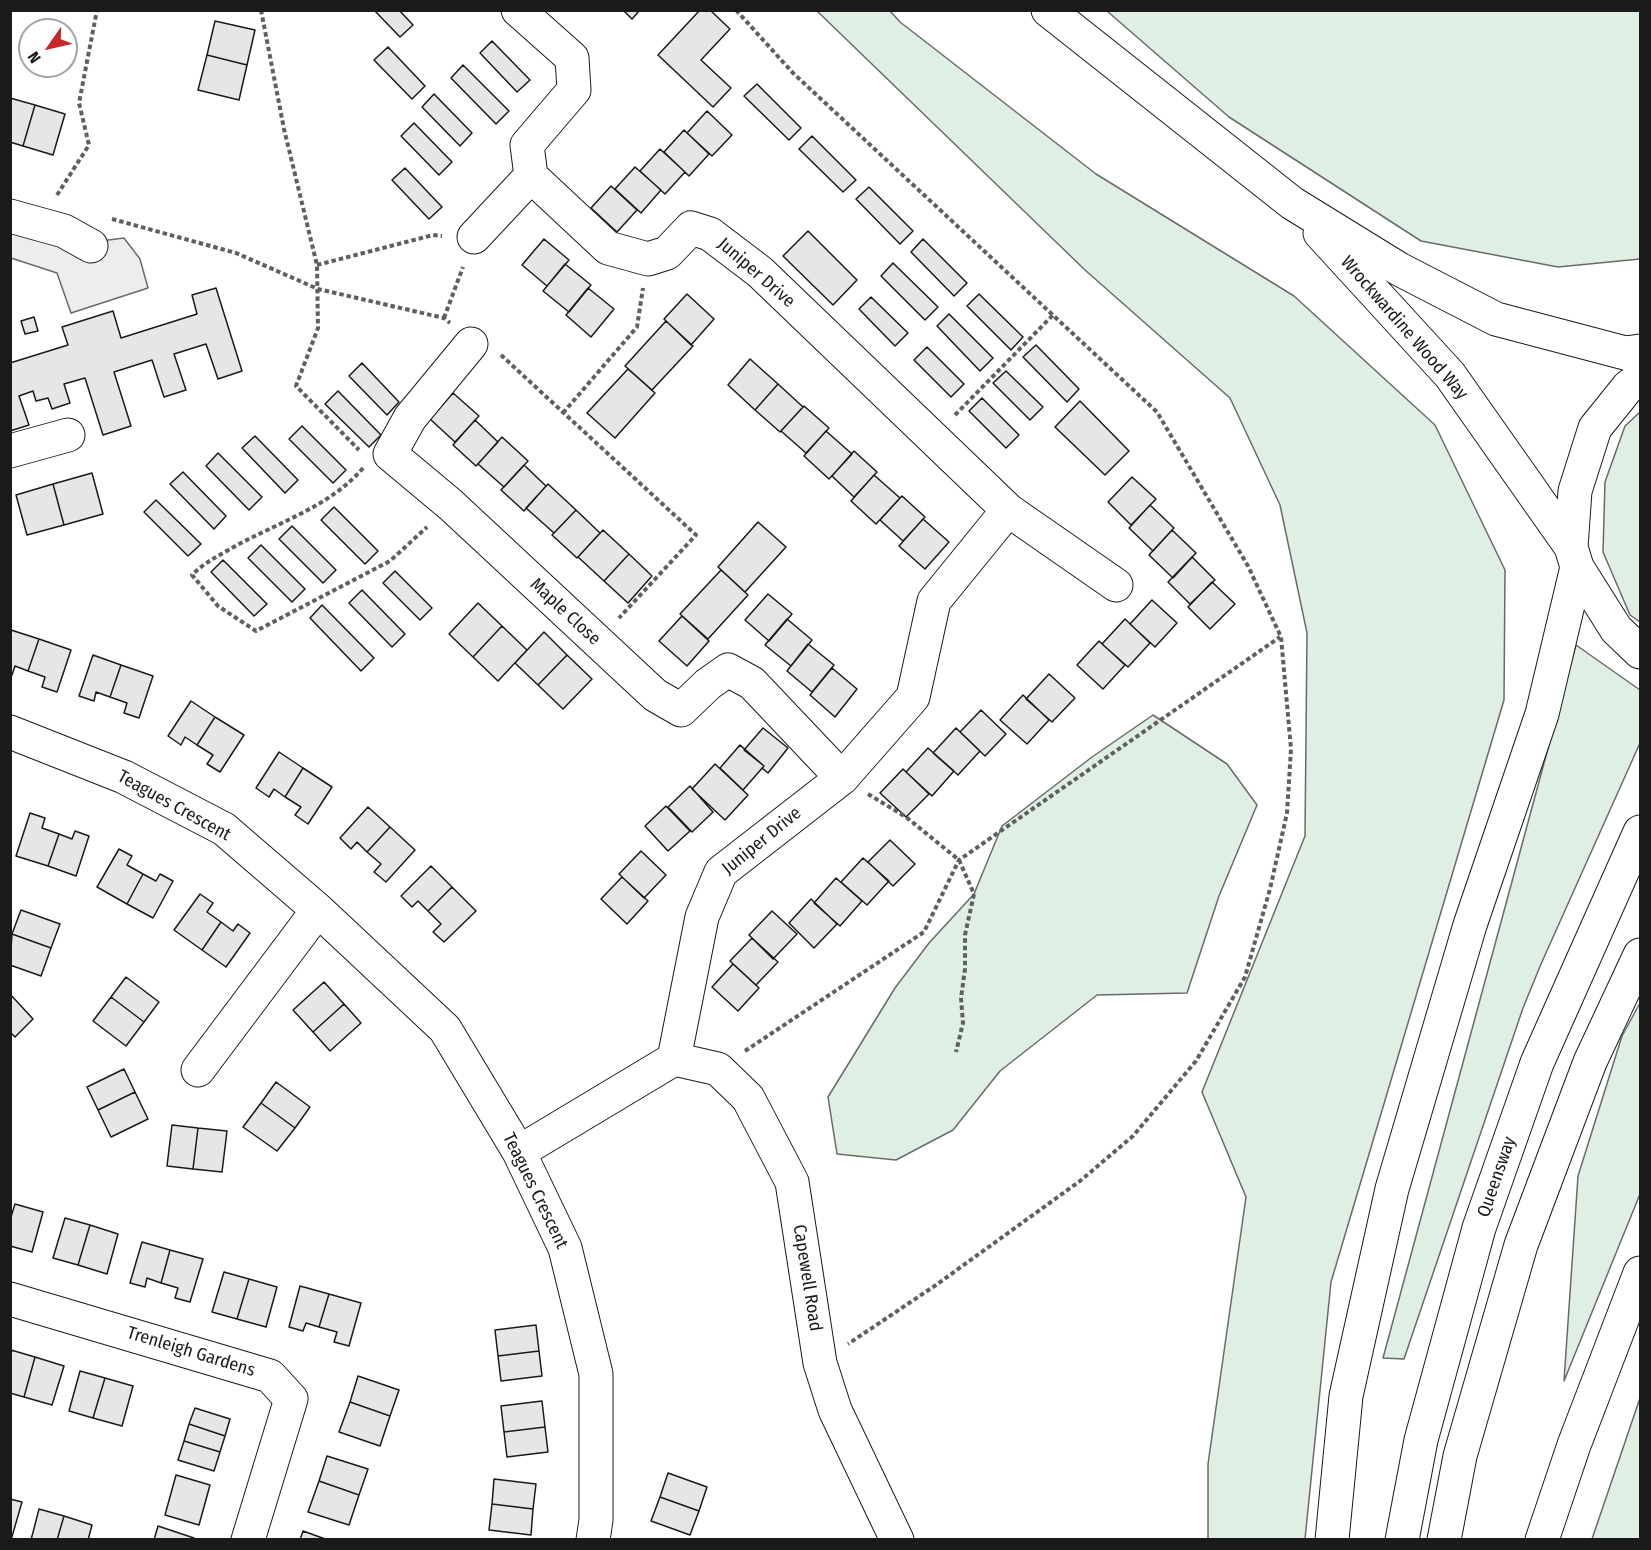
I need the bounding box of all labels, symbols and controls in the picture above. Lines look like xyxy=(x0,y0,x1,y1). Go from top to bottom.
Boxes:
north arrow xyxy=(18,18,78,78)
text: N xyxy=(24,48,45,67)
street label: Juniper Drive xyxy=(713,234,799,312)
street label: Wrockwardine Wood Way xyxy=(1336,252,1472,404)
street label: Maple Close xyxy=(525,574,605,650)
street label: Teagues Crescent xyxy=(114,766,234,846)
street label: Juniper Drive xyxy=(718,803,806,879)
street label: Teagues Crescent xyxy=(498,1130,572,1252)
street label: Queensway xyxy=(1473,1134,1521,1220)
street label: Capewell Road xyxy=(788,1223,826,1333)
street label: Trenleigh Gardens xyxy=(124,1322,258,1382)

